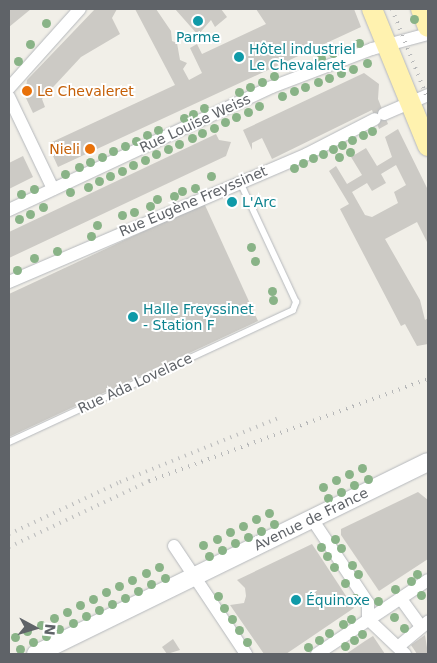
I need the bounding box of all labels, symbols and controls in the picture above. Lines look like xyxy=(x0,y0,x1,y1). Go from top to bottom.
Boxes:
marker: Parme xyxy=(192,15,204,27)
place label: Parme xyxy=(176,29,220,45)
place label: Hôtel industriel Le Chevaleret xyxy=(249,41,356,74)
marker: Hôtel industriel Le Chevaleret xyxy=(233,51,245,63)
place label: Le Chevaleret xyxy=(37,83,134,99)
marker: Le Chevaleret xyxy=(21,85,33,97)
street label: Rue Louise Weiss xyxy=(137,90,253,156)
place label: Nieli xyxy=(49,141,80,157)
marker: Nieli xyxy=(84,143,96,155)
street label: Rue Eugène Freyssinet xyxy=(117,162,269,240)
place label: L'Arc xyxy=(242,194,276,210)
marker: L'Arc xyxy=(226,196,238,208)
place label: Halle Freyssinet - Station F xyxy=(143,301,254,334)
marker: Halle Freyssinet - Station F xyxy=(127,311,139,323)
street label: Rue Ada Lovelace xyxy=(75,349,195,417)
street label: Avenue de France xyxy=(251,484,371,554)
place label: Équinoxe xyxy=(306,592,370,608)
marker: Équinoxe xyxy=(290,594,302,606)
north arrow xyxy=(10,603,60,653)
text: N xyxy=(41,623,58,636)

